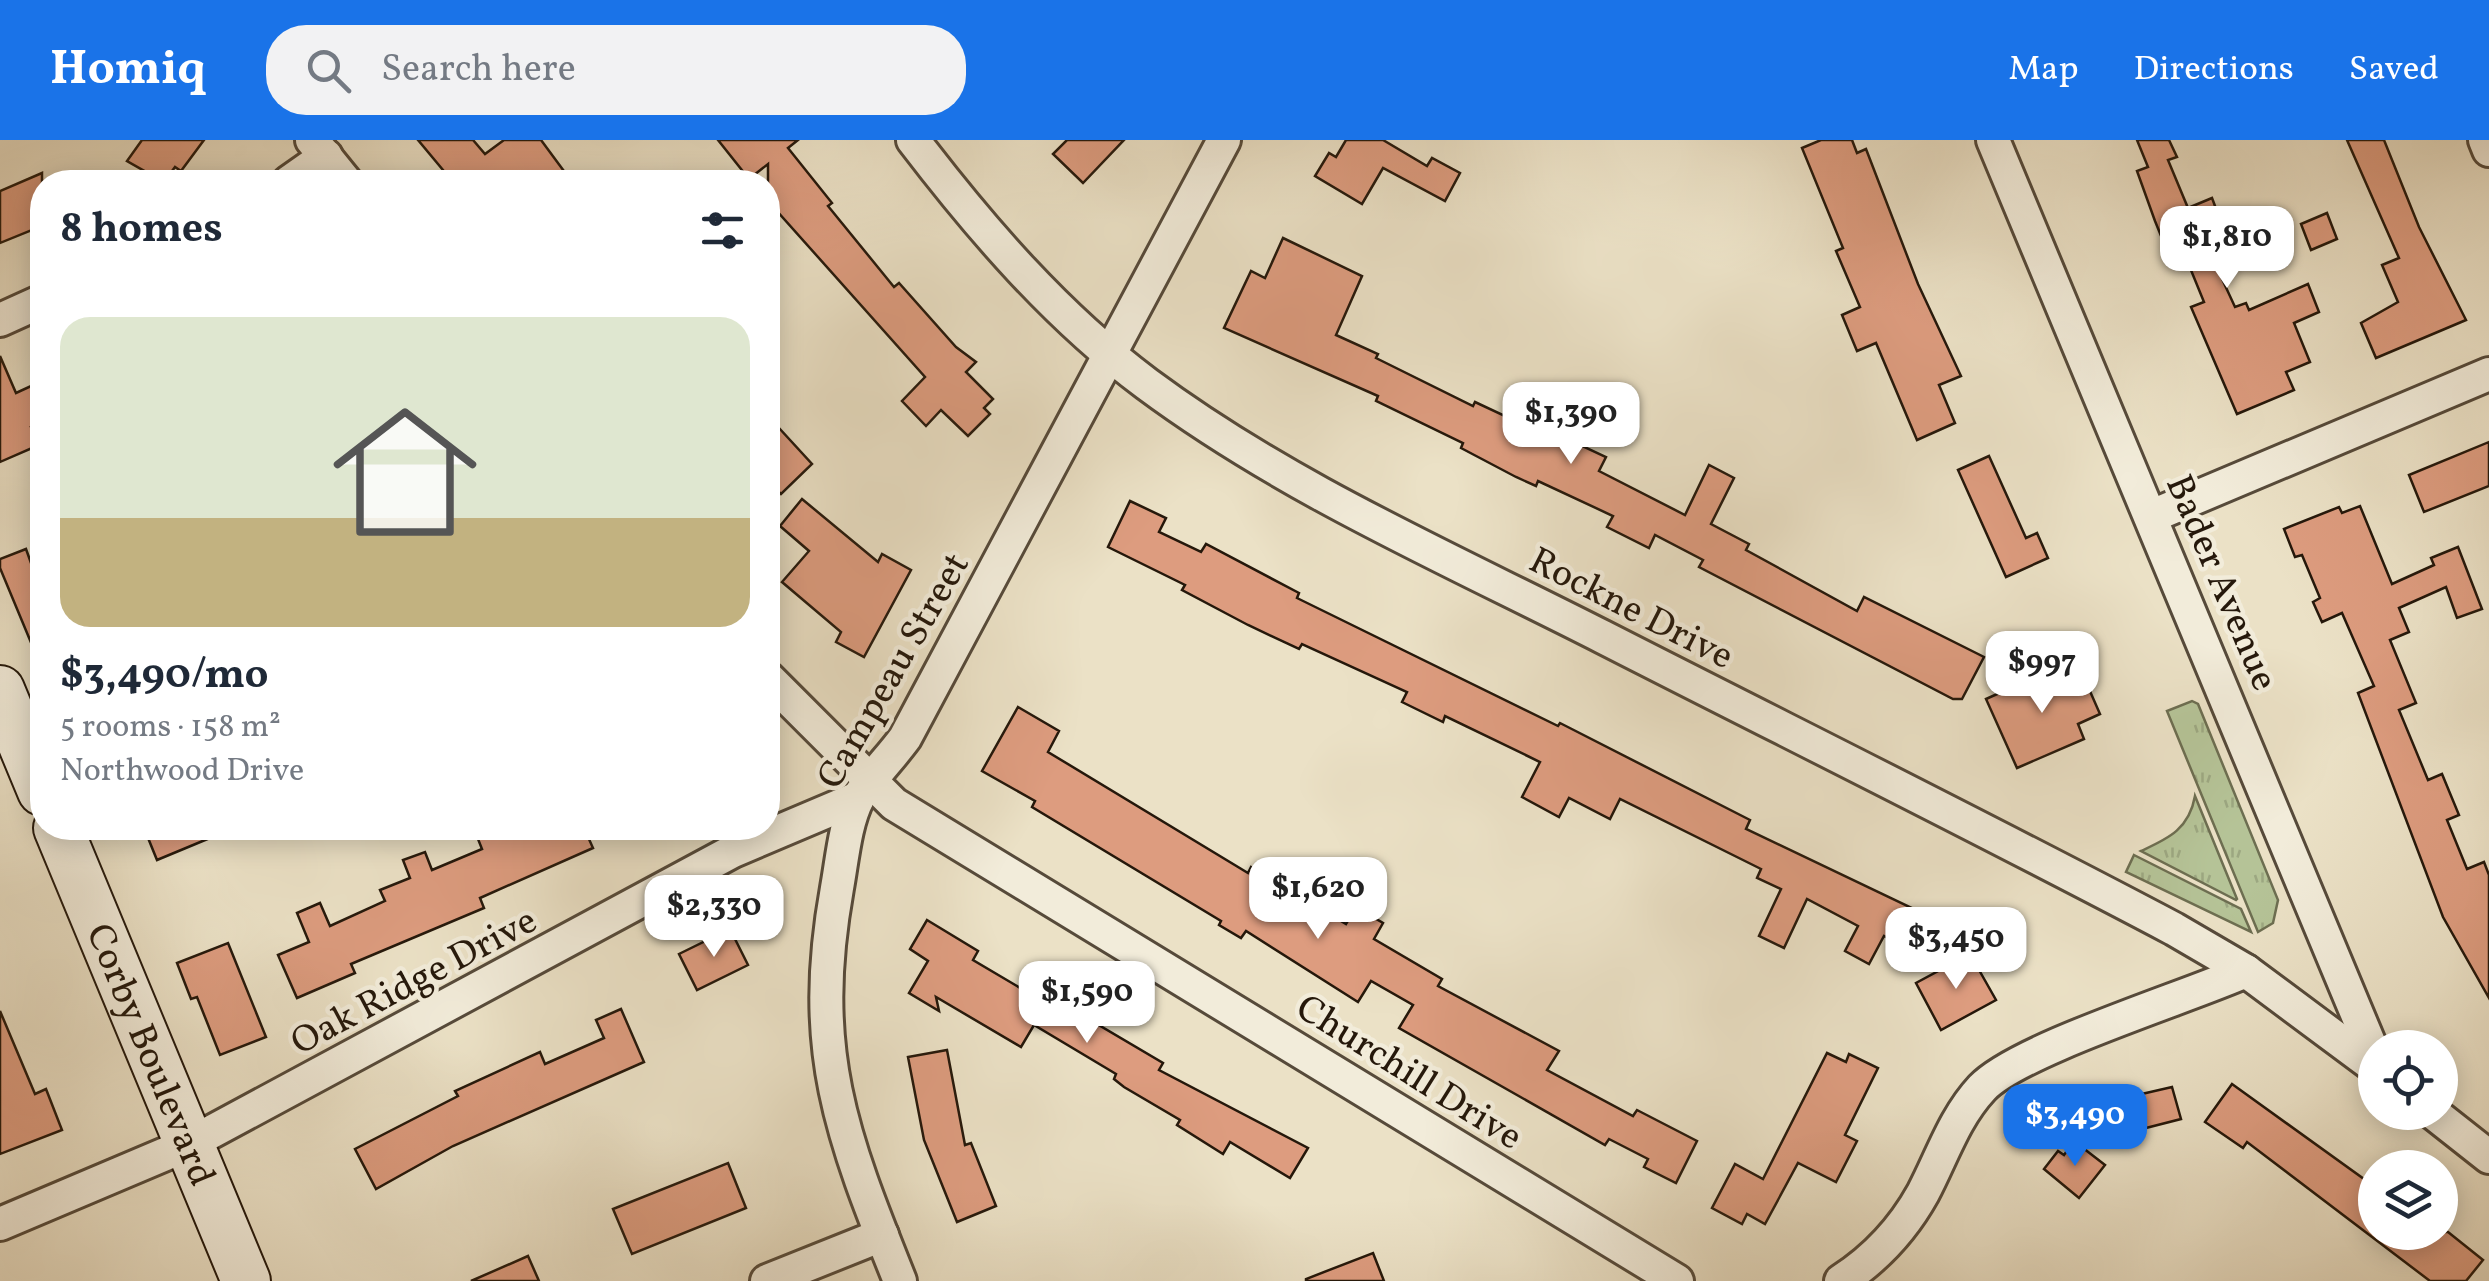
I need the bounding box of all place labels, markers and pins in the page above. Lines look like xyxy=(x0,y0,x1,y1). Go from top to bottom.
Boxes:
pin: $1,810 xyxy=(2146,206,2308,291)
pin: $1,390 xyxy=(1490,382,1652,467)
pin: $997 xyxy=(1983,631,2101,716)
pin: $1,620 xyxy=(1237,857,1399,942)
pin: $2,330 xyxy=(633,875,795,960)
pin: $3,450 xyxy=(1875,907,2037,992)
pin: $1,590 xyxy=(1006,961,1168,1046)
pin: $3,490 xyxy=(1994,1084,2156,1169)

